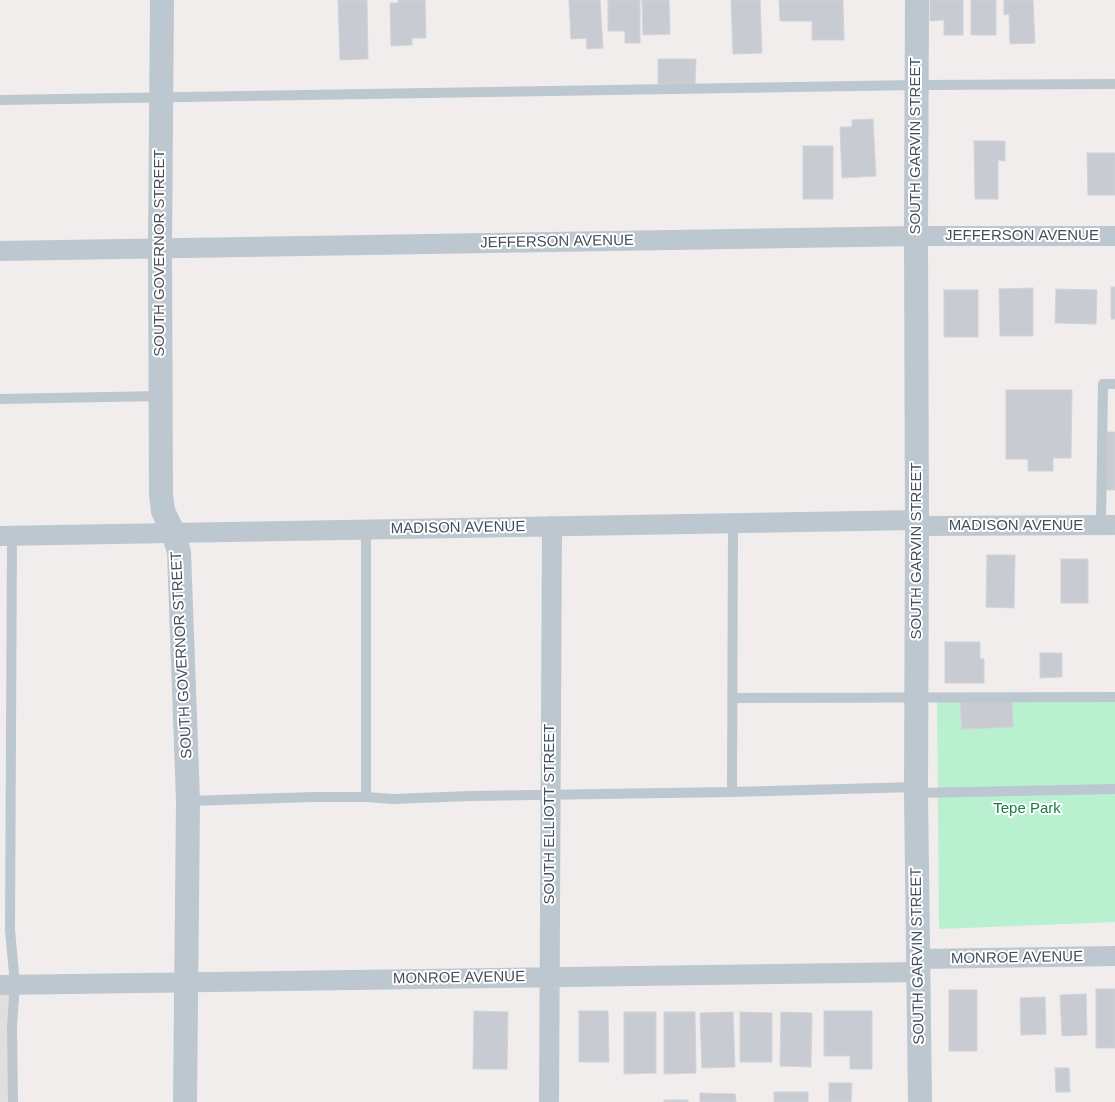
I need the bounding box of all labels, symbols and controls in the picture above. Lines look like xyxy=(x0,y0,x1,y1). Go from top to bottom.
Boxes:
street label: SOUTH GARVIN STREET xyxy=(907,57,925,235)
street label: SOUTH GOVERNOR STREET xyxy=(151,149,169,357)
street label: JEFFERSON AVENUE xyxy=(945,227,1099,245)
street label: JEFFERSON AVENUE xyxy=(480,232,634,252)
street label: SOUTH GARVIN STREET xyxy=(908,462,926,640)
street label: MADISON AVENUE xyxy=(949,517,1083,535)
street label: MADISON AVENUE xyxy=(390,518,526,538)
street label: SOUTH GOVERNOR STREET xyxy=(168,551,196,759)
street label: SOUTH ELLIOTT STREET xyxy=(541,724,559,904)
park label: Tepe Park xyxy=(993,800,1061,818)
street label: SOUTH GARVIN STREET xyxy=(907,867,929,1045)
street label: MONROE AVENUE xyxy=(951,948,1083,968)
street label: MONROE AVENUE xyxy=(393,968,525,988)

